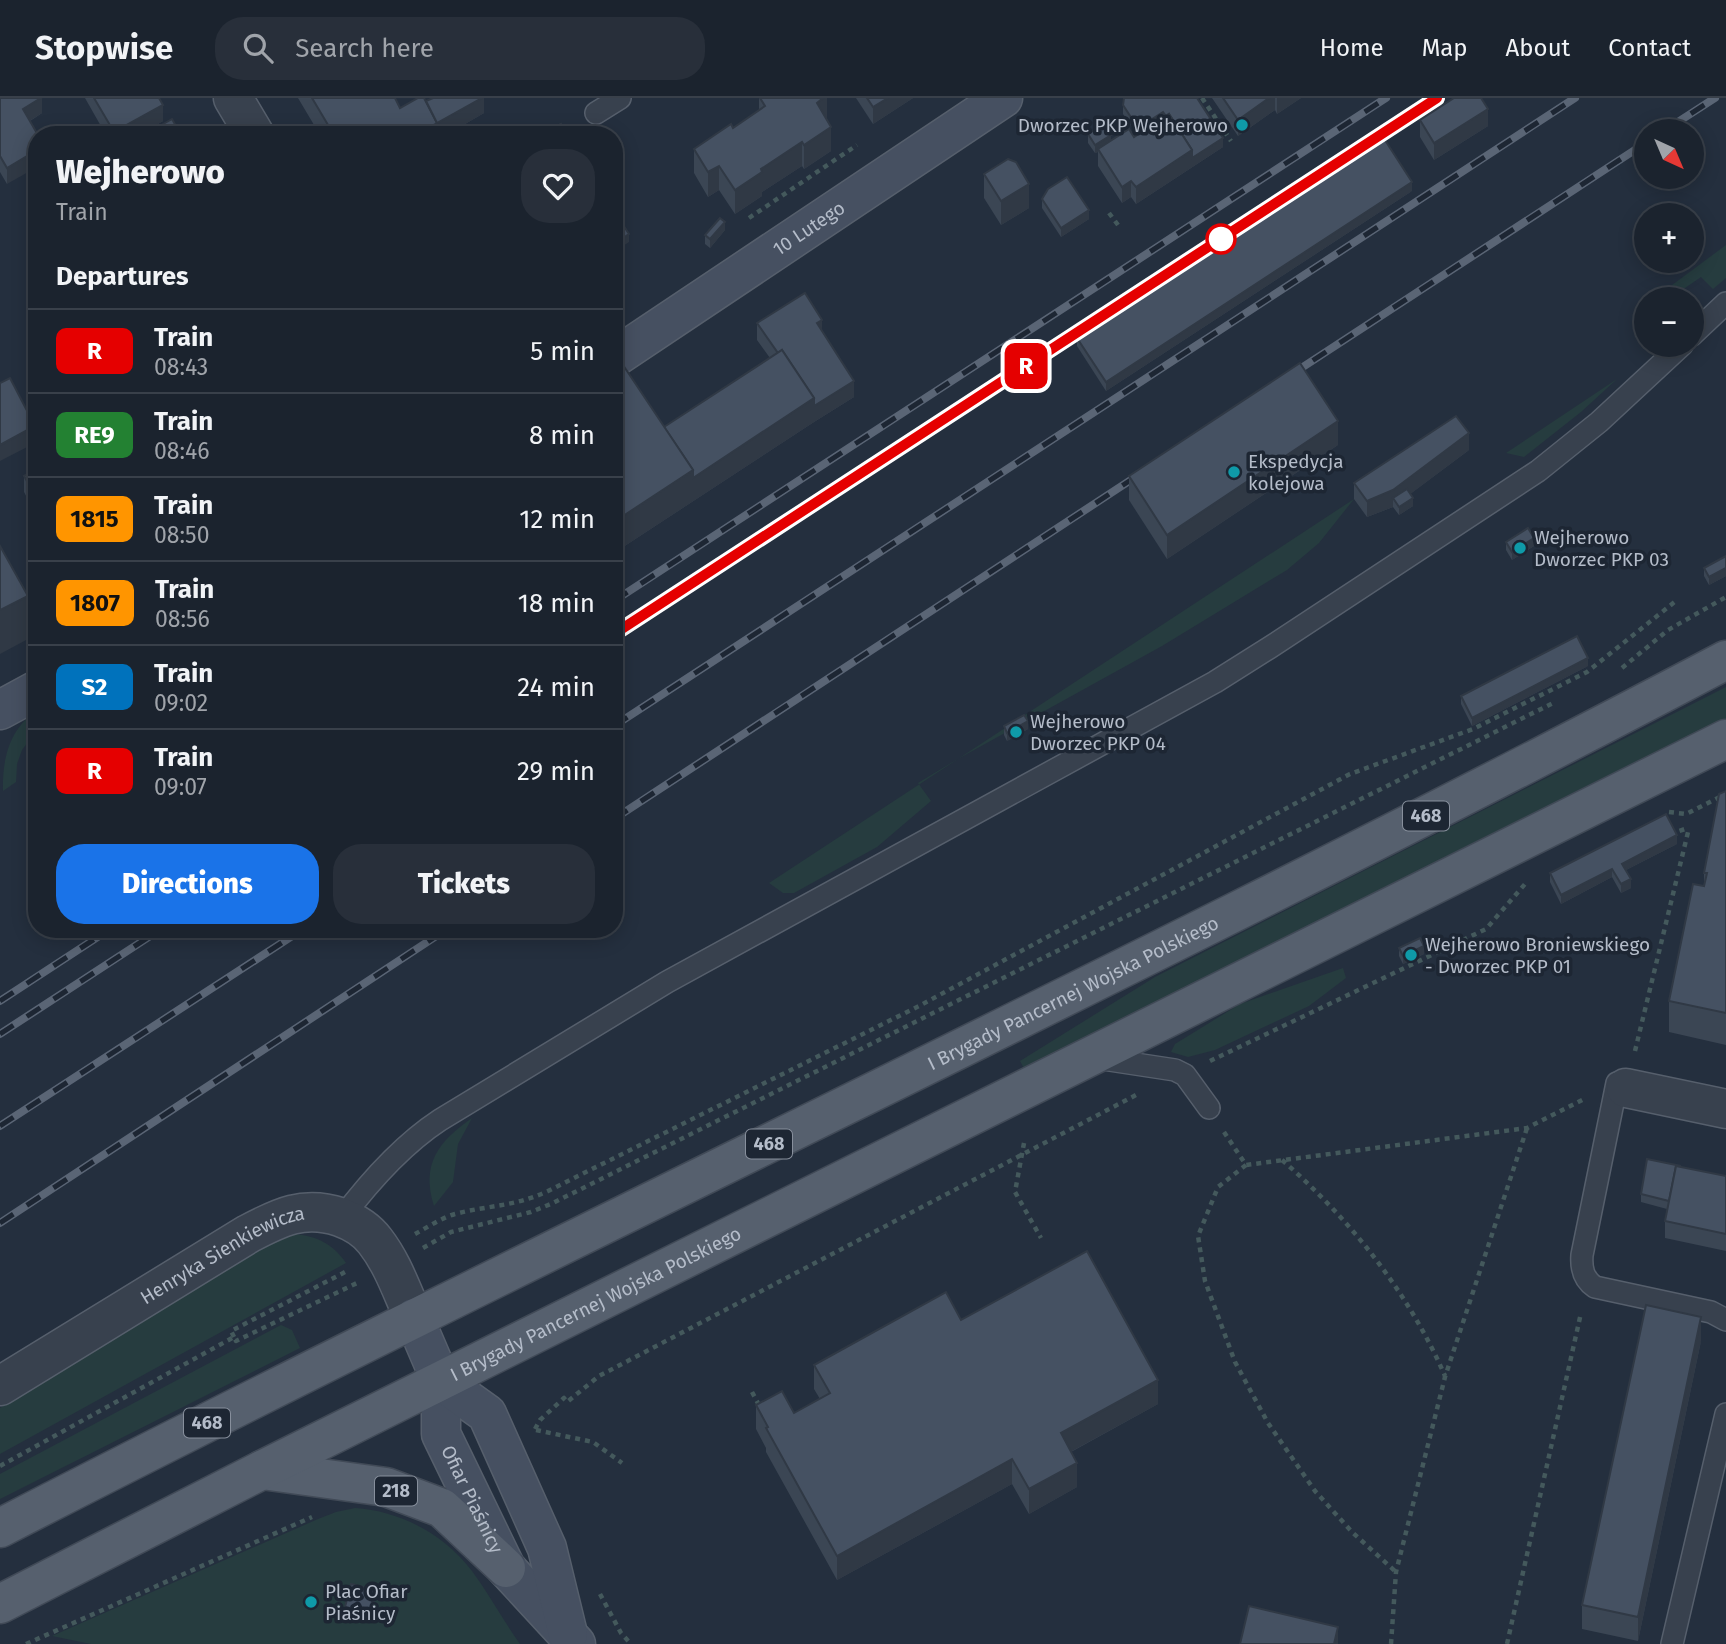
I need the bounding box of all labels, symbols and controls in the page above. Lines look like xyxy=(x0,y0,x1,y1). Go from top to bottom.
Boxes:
search box xyxy=(215,17,705,80)
text: Stopwise xyxy=(35,28,173,68)
icon: search xyxy=(239,29,277,67)
text: Search here xyxy=(295,33,434,64)
text: Home xyxy=(1320,34,1384,62)
text: Map xyxy=(1422,34,1468,62)
text: About xyxy=(1506,34,1570,62)
text: Contact xyxy=(1608,34,1691,62)
place label: Dworzec PKP Wejherowo xyxy=(1018,114,1228,137)
marker: Dworzec PKP Wejherowo xyxy=(1234,117,1250,133)
north arrow xyxy=(1634,119,1704,189)
map controls xyxy=(1634,119,1704,357)
button: heart xyxy=(521,149,595,223)
text: Wejherowo xyxy=(56,152,225,192)
street label: 10 Lutego xyxy=(768,196,849,260)
text: Train xyxy=(56,198,108,226)
button: + xyxy=(1634,203,1704,273)
unlabelled marker xyxy=(1206,224,1236,254)
text: Departures xyxy=(56,261,189,292)
button: − xyxy=(1634,287,1704,357)
text: Train xyxy=(154,322,213,353)
text: 5 min xyxy=(530,336,595,367)
text: R xyxy=(87,337,102,365)
line badge: R xyxy=(1003,343,1049,389)
text: R xyxy=(1019,352,1033,380)
text: 08:43 xyxy=(154,353,208,381)
text: Train xyxy=(154,406,213,437)
text: 8 min xyxy=(529,420,595,451)
text: RE9 xyxy=(74,421,115,449)
text: 08:46 xyxy=(154,437,209,465)
place label: Ekspedycja kolejowa xyxy=(1248,450,1344,495)
marker: Ekspedycja kolejowa xyxy=(1226,464,1242,480)
text: Train xyxy=(154,490,213,521)
text: 12 min xyxy=(519,504,595,535)
text: 1815 xyxy=(70,505,119,533)
text: 08:50 xyxy=(154,521,209,549)
place label: Wejherowo Dworzec PKP 03 xyxy=(1534,526,1669,571)
marker: Wejherowo Dworzec PKP 03 xyxy=(1512,540,1528,556)
text: Train xyxy=(155,574,214,605)
text: 18 min xyxy=(518,588,595,619)
text: 1807 xyxy=(70,589,120,617)
text: 08:56 xyxy=(155,605,210,633)
text: Train xyxy=(154,658,213,689)
text: 24 min xyxy=(517,672,595,703)
text: S2 xyxy=(82,673,107,701)
text: 09:02 xyxy=(154,689,208,717)
place label: Wejherowo Dworzec PKP 04 xyxy=(1030,710,1166,755)
marker: Wejherowo Dworzec PKP 04 xyxy=(1008,724,1024,740)
text: Train xyxy=(154,742,213,773)
text: 29 min xyxy=(517,756,595,787)
text: R xyxy=(87,757,102,785)
text: 09:07 xyxy=(154,773,207,801)
road number: 468 xyxy=(1403,802,1449,830)
button: Directions xyxy=(56,844,319,924)
button: Tickets xyxy=(333,844,595,924)
street label: I Brygady Pancernej Wojska Polskiego xyxy=(924,911,1222,1075)
place label: Wejherowo Broniewskiego - Dworzec PKP 01 xyxy=(1425,933,1650,978)
marker: Wejherowo Broniewskiego - Dworzec PKP 01 xyxy=(1403,947,1419,963)
road number: 468 xyxy=(746,1129,792,1158)
street label: Henryka Sienkiewicza xyxy=(136,1201,306,1309)
street label: I Brygady Pancernej Wojska Polskiego xyxy=(446,1221,745,1386)
road number: 468 xyxy=(184,1408,230,1438)
street label: Ofiar Piaśnicy xyxy=(437,1441,509,1558)
road number: 218 xyxy=(375,1476,417,1506)
place label: Plac Ofiar Piaśnicy xyxy=(325,1580,408,1625)
marker: Plac Ofiar Piaśnicy xyxy=(303,1594,319,1610)

